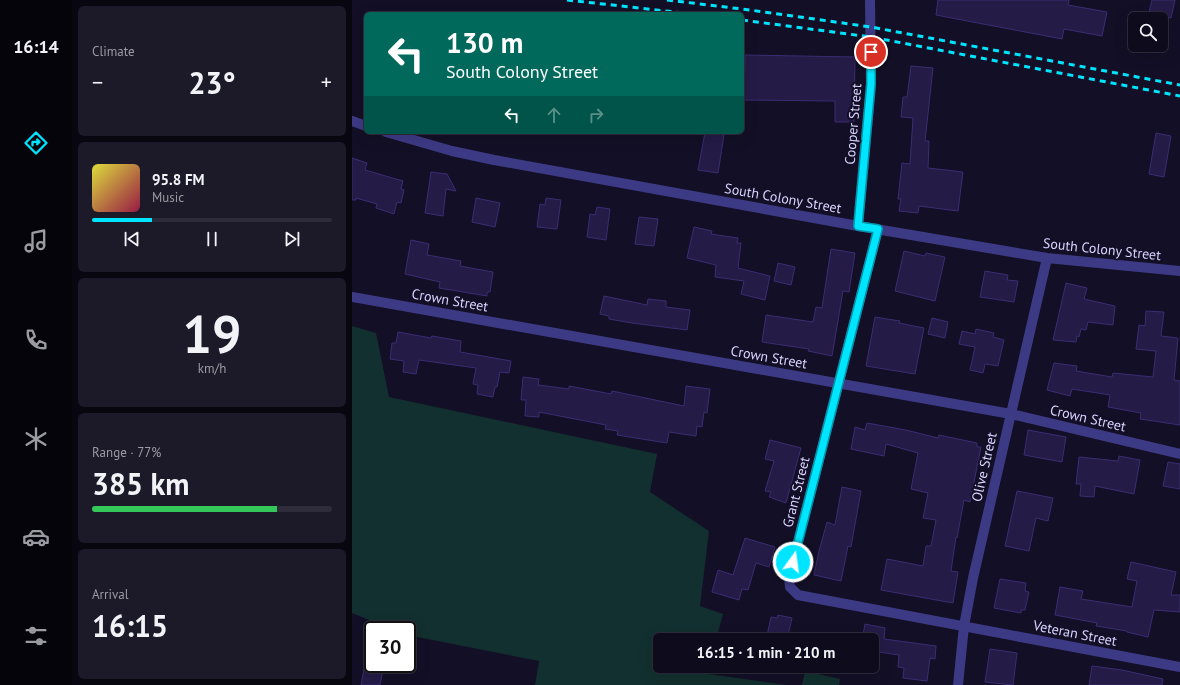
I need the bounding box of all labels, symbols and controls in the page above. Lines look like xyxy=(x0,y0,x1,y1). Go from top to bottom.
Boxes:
map controls xyxy=(1128,12,1168,52)
button: search xyxy=(1128,12,1168,52)
text: 130 m xyxy=(446,24,523,61)
icon: left xyxy=(380,28,432,80)
text: 16:14 xyxy=(13,35,59,58)
pin xyxy=(854,35,888,69)
icon: arrive xyxy=(860,41,882,63)
text: Climate xyxy=(92,43,135,60)
text: South Colony Street xyxy=(446,60,598,83)
text: 23° xyxy=(188,63,236,102)
text: − xyxy=(92,68,103,96)
text: + xyxy=(321,68,332,96)
street label: Cooper Street xyxy=(840,82,866,165)
icon: left xyxy=(501,104,523,126)
icon: ahead xyxy=(543,104,565,126)
icon: right xyxy=(585,104,607,126)
icon: directions xyxy=(22,129,50,157)
text: 95.8 FM xyxy=(152,170,205,189)
street label: South Colony Street xyxy=(723,179,843,217)
text: Music xyxy=(152,189,184,206)
icon: music xyxy=(22,227,50,255)
icon: previous xyxy=(121,228,143,250)
icon: pause xyxy=(201,228,223,250)
icon: next xyxy=(281,228,303,250)
street label: South Colony Street xyxy=(1042,234,1162,264)
street label: Crown Street xyxy=(410,284,490,316)
text: 19 xyxy=(183,300,241,367)
icon: phone xyxy=(22,326,50,354)
street label: Crown Street xyxy=(729,341,809,373)
text: km/h xyxy=(198,360,226,377)
street label: Crown Street xyxy=(1048,401,1128,436)
icon: climate xyxy=(22,425,50,453)
street label: Olive Street xyxy=(967,430,1001,503)
text: Range · 77% xyxy=(92,444,161,461)
street label: Grant Street xyxy=(779,455,814,529)
text: 385 km xyxy=(92,464,190,503)
icon: car xyxy=(22,523,50,551)
position arrow xyxy=(772,541,814,583)
text: Arrival xyxy=(92,586,128,603)
text: 16:15 xyxy=(92,606,168,645)
street label: Veteran Street xyxy=(1031,616,1119,650)
speed limit sign: 30 xyxy=(364,621,416,673)
icon: filters xyxy=(22,622,50,650)
text: 16:15 · 1 min · 210 m xyxy=(697,643,835,662)

